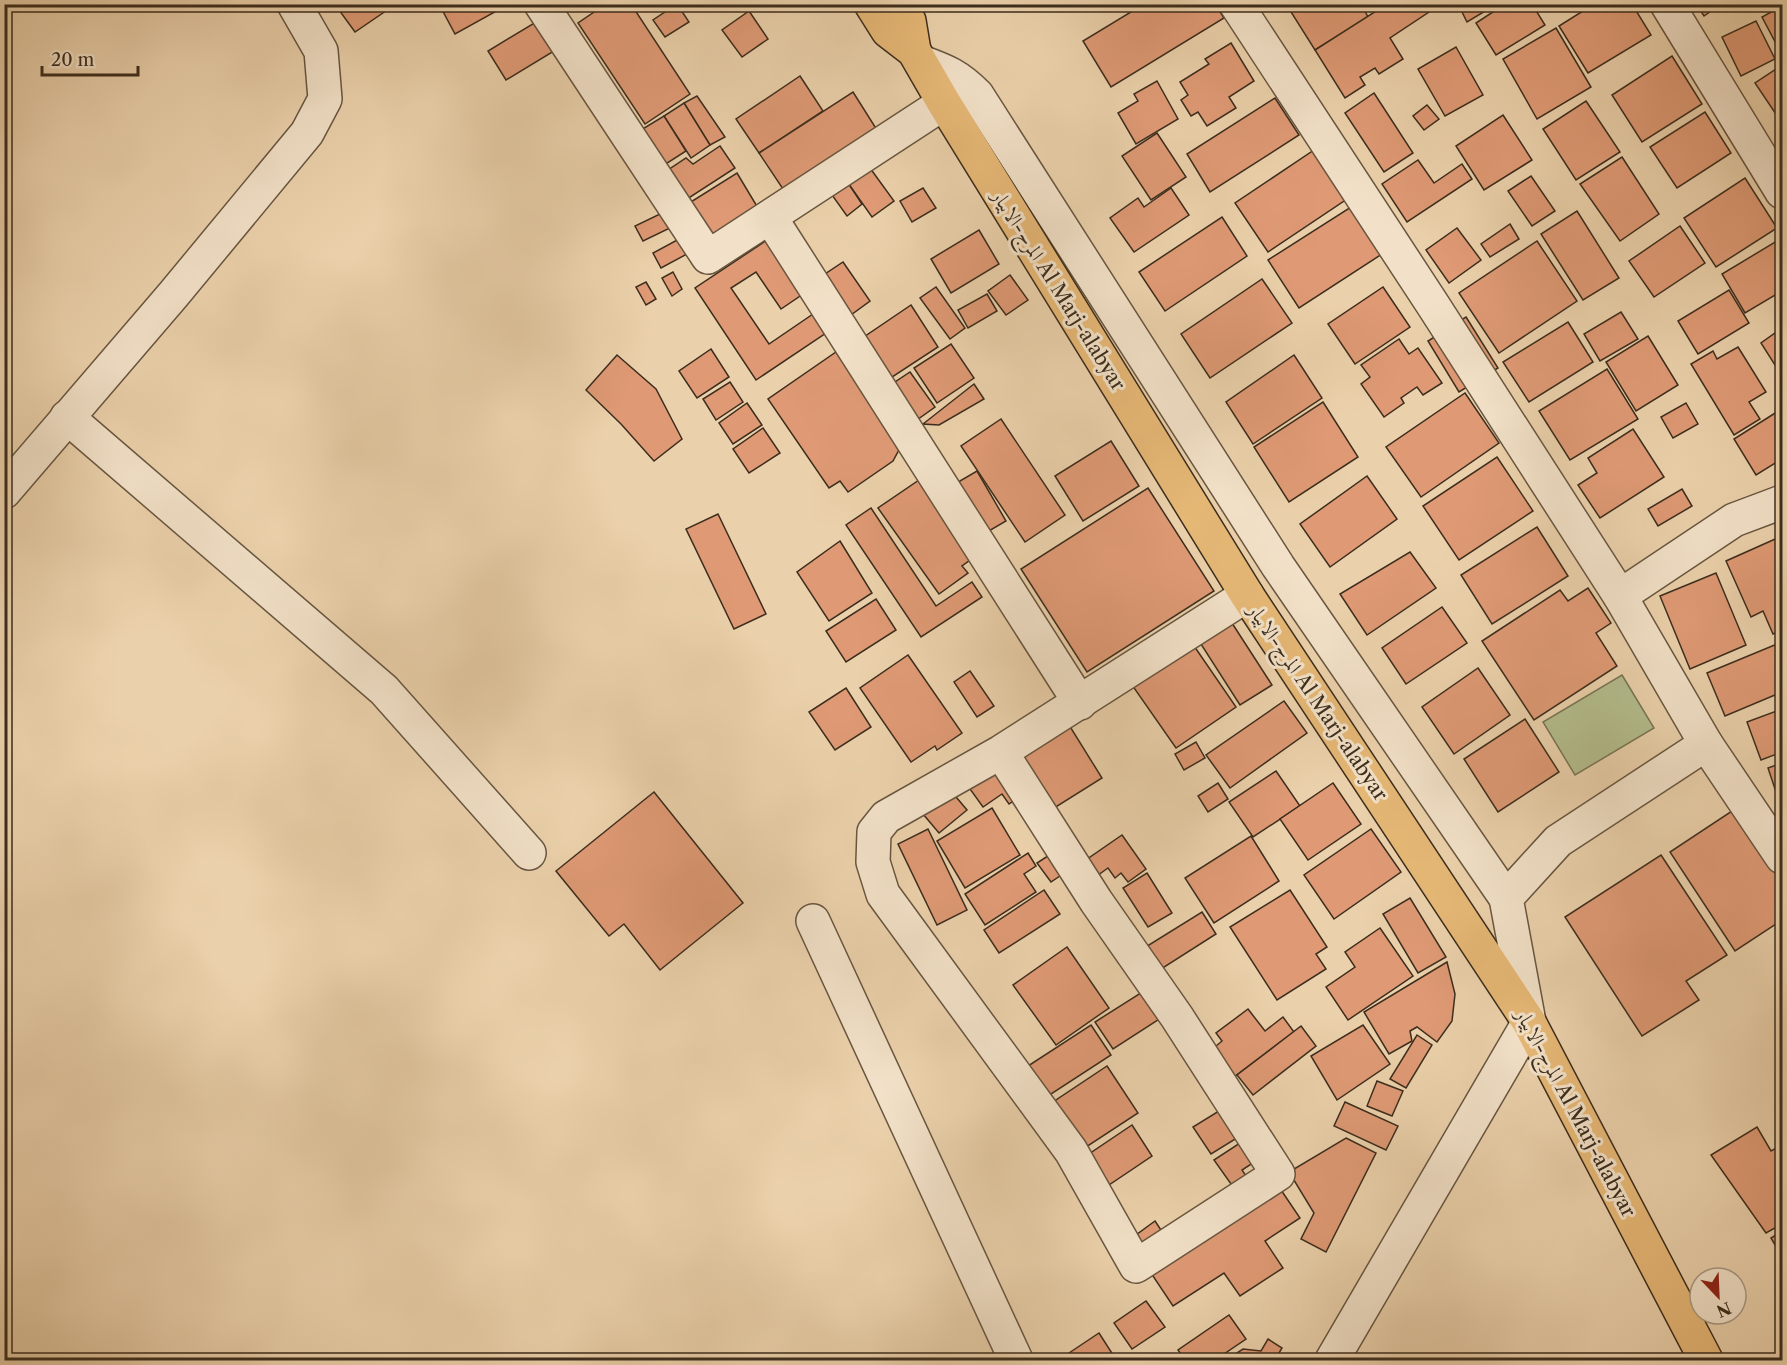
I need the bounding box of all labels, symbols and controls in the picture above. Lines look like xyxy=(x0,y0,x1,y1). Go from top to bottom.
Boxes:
scale bar xyxy=(42,39,138,77)
text: 20 m xyxy=(51,49,95,71)
street label: المرج-الابيار Al Marj-alabyar xyxy=(981,183,1131,398)
street label: المرج-الابيار Al Marj-alabyar xyxy=(1237,597,1393,809)
street label: المرج-الابيار Al Marj-alabyar xyxy=(1505,1003,1641,1224)
north arrow xyxy=(1688,1266,1748,1326)
text: N xyxy=(1713,1298,1734,1322)

